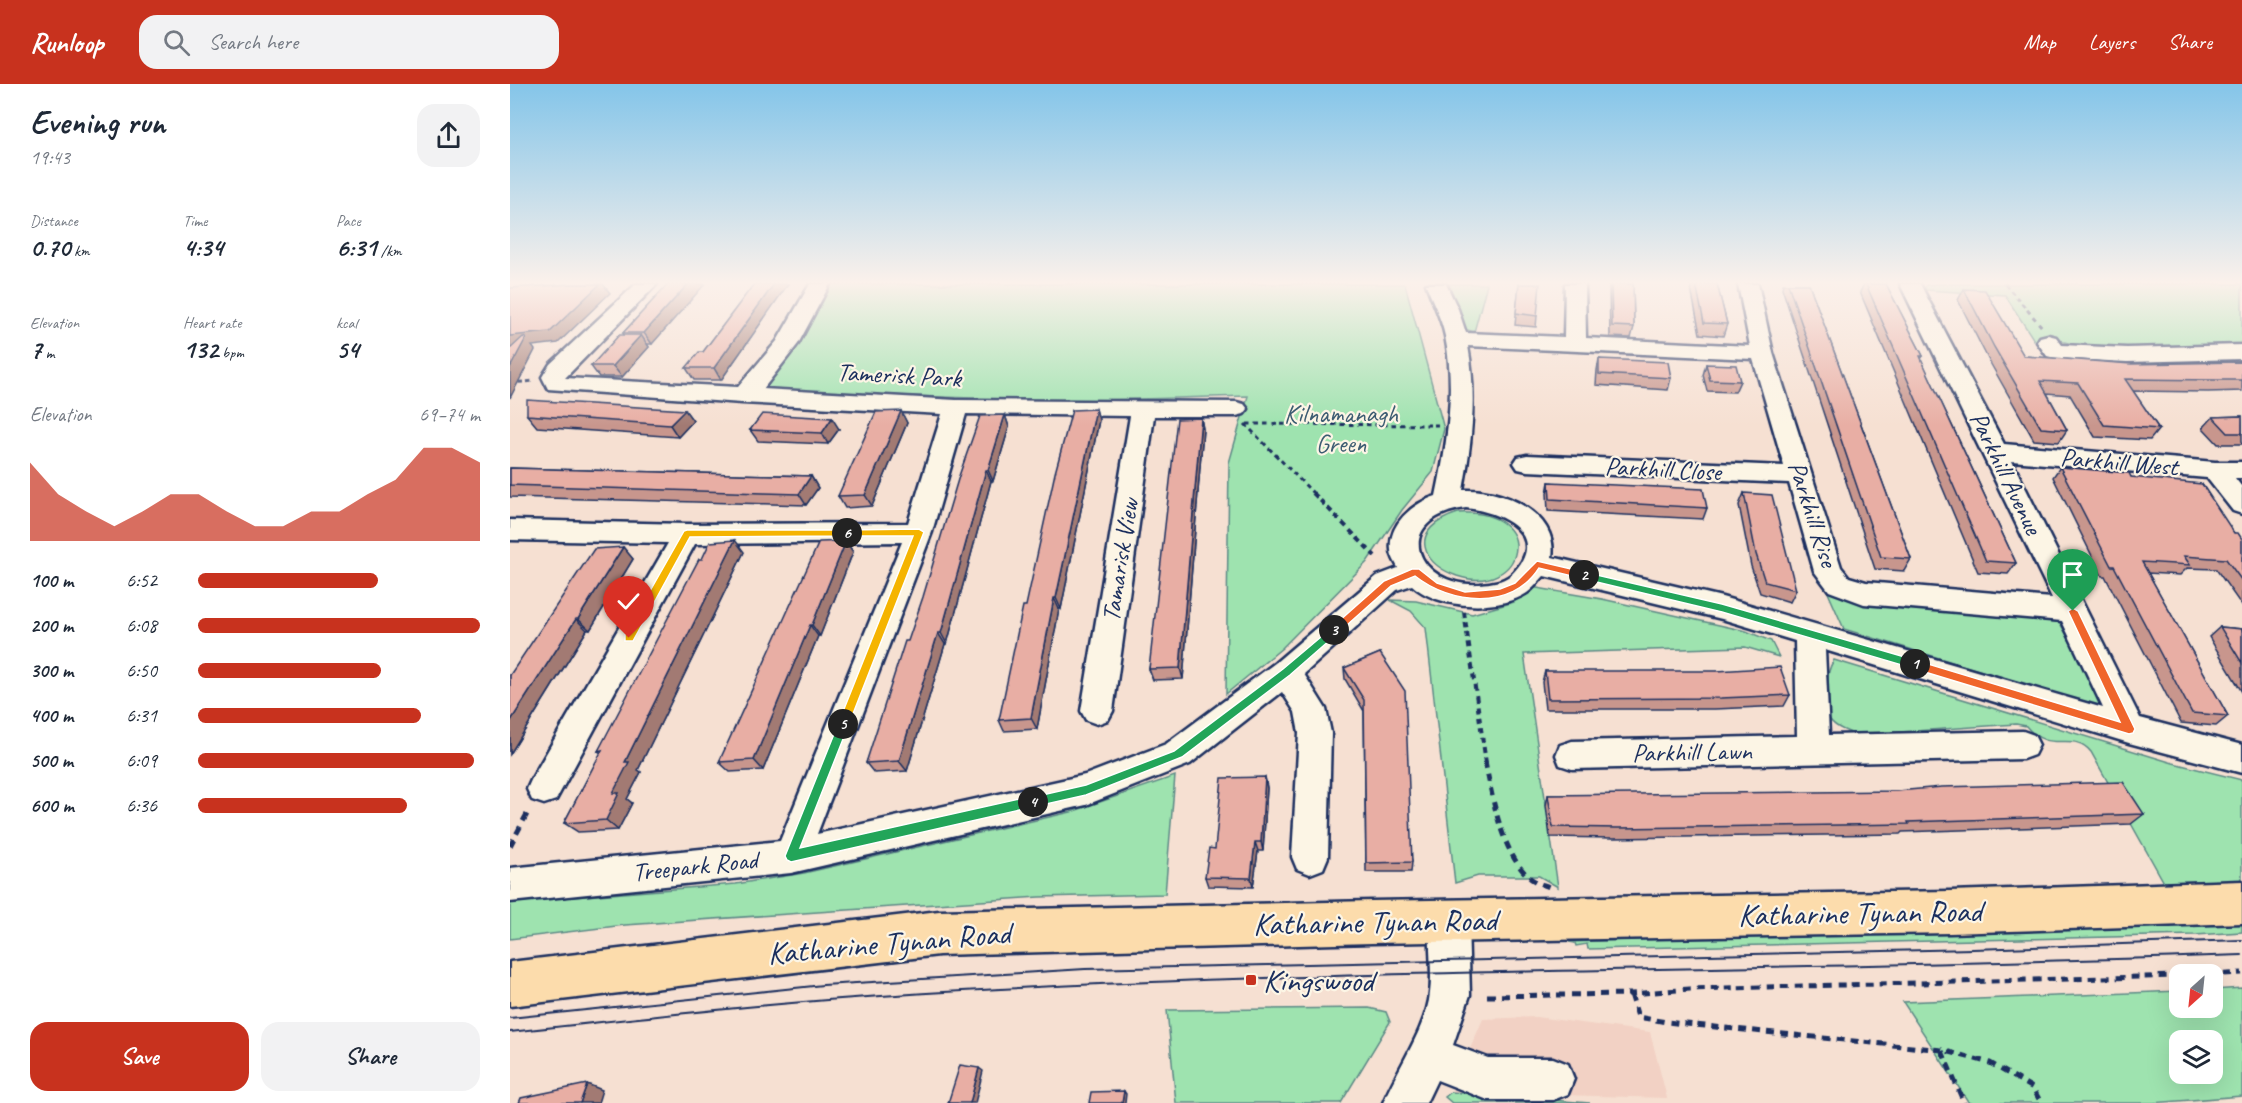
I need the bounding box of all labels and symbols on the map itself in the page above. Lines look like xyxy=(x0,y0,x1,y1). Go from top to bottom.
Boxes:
street label: Tamerisk Park xyxy=(836,355,964,395)
park label: Kilnamanagh Green xyxy=(1284,397,1399,460)
street label: Parkhill Avenue xyxy=(1962,406,2051,541)
street label: Parkhill West xyxy=(2059,440,2181,484)
street label: Parkhill Close xyxy=(1604,449,1724,489)
street label: Parkhill Rise xyxy=(1780,457,1846,573)
street label: Tamarisk View xyxy=(1094,495,1146,624)
pin: 6 xyxy=(832,518,862,548)
pin xyxy=(2047,549,2098,611)
pin: 2 xyxy=(1569,560,1599,590)
pin xyxy=(603,576,654,638)
pin: 3 xyxy=(1319,615,1349,645)
pin: 1 xyxy=(1900,649,1930,679)
pin: 5 xyxy=(828,709,858,739)
street label: Parkhill Lawn xyxy=(1632,734,1754,770)
pin: 4 xyxy=(1018,787,1048,817)
street label: Treepark Road xyxy=(631,843,763,889)
street label: Katharine Tynan Road xyxy=(1738,890,1988,936)
street label: Katharine Tynan Road xyxy=(1253,899,1503,945)
street label: Katharine Tynan Road xyxy=(766,911,1018,974)
place label: Kingswood xyxy=(1263,960,1379,1001)
north arrow xyxy=(2169,964,2223,1018)
marker: Kingswood xyxy=(1244,973,1258,987)

